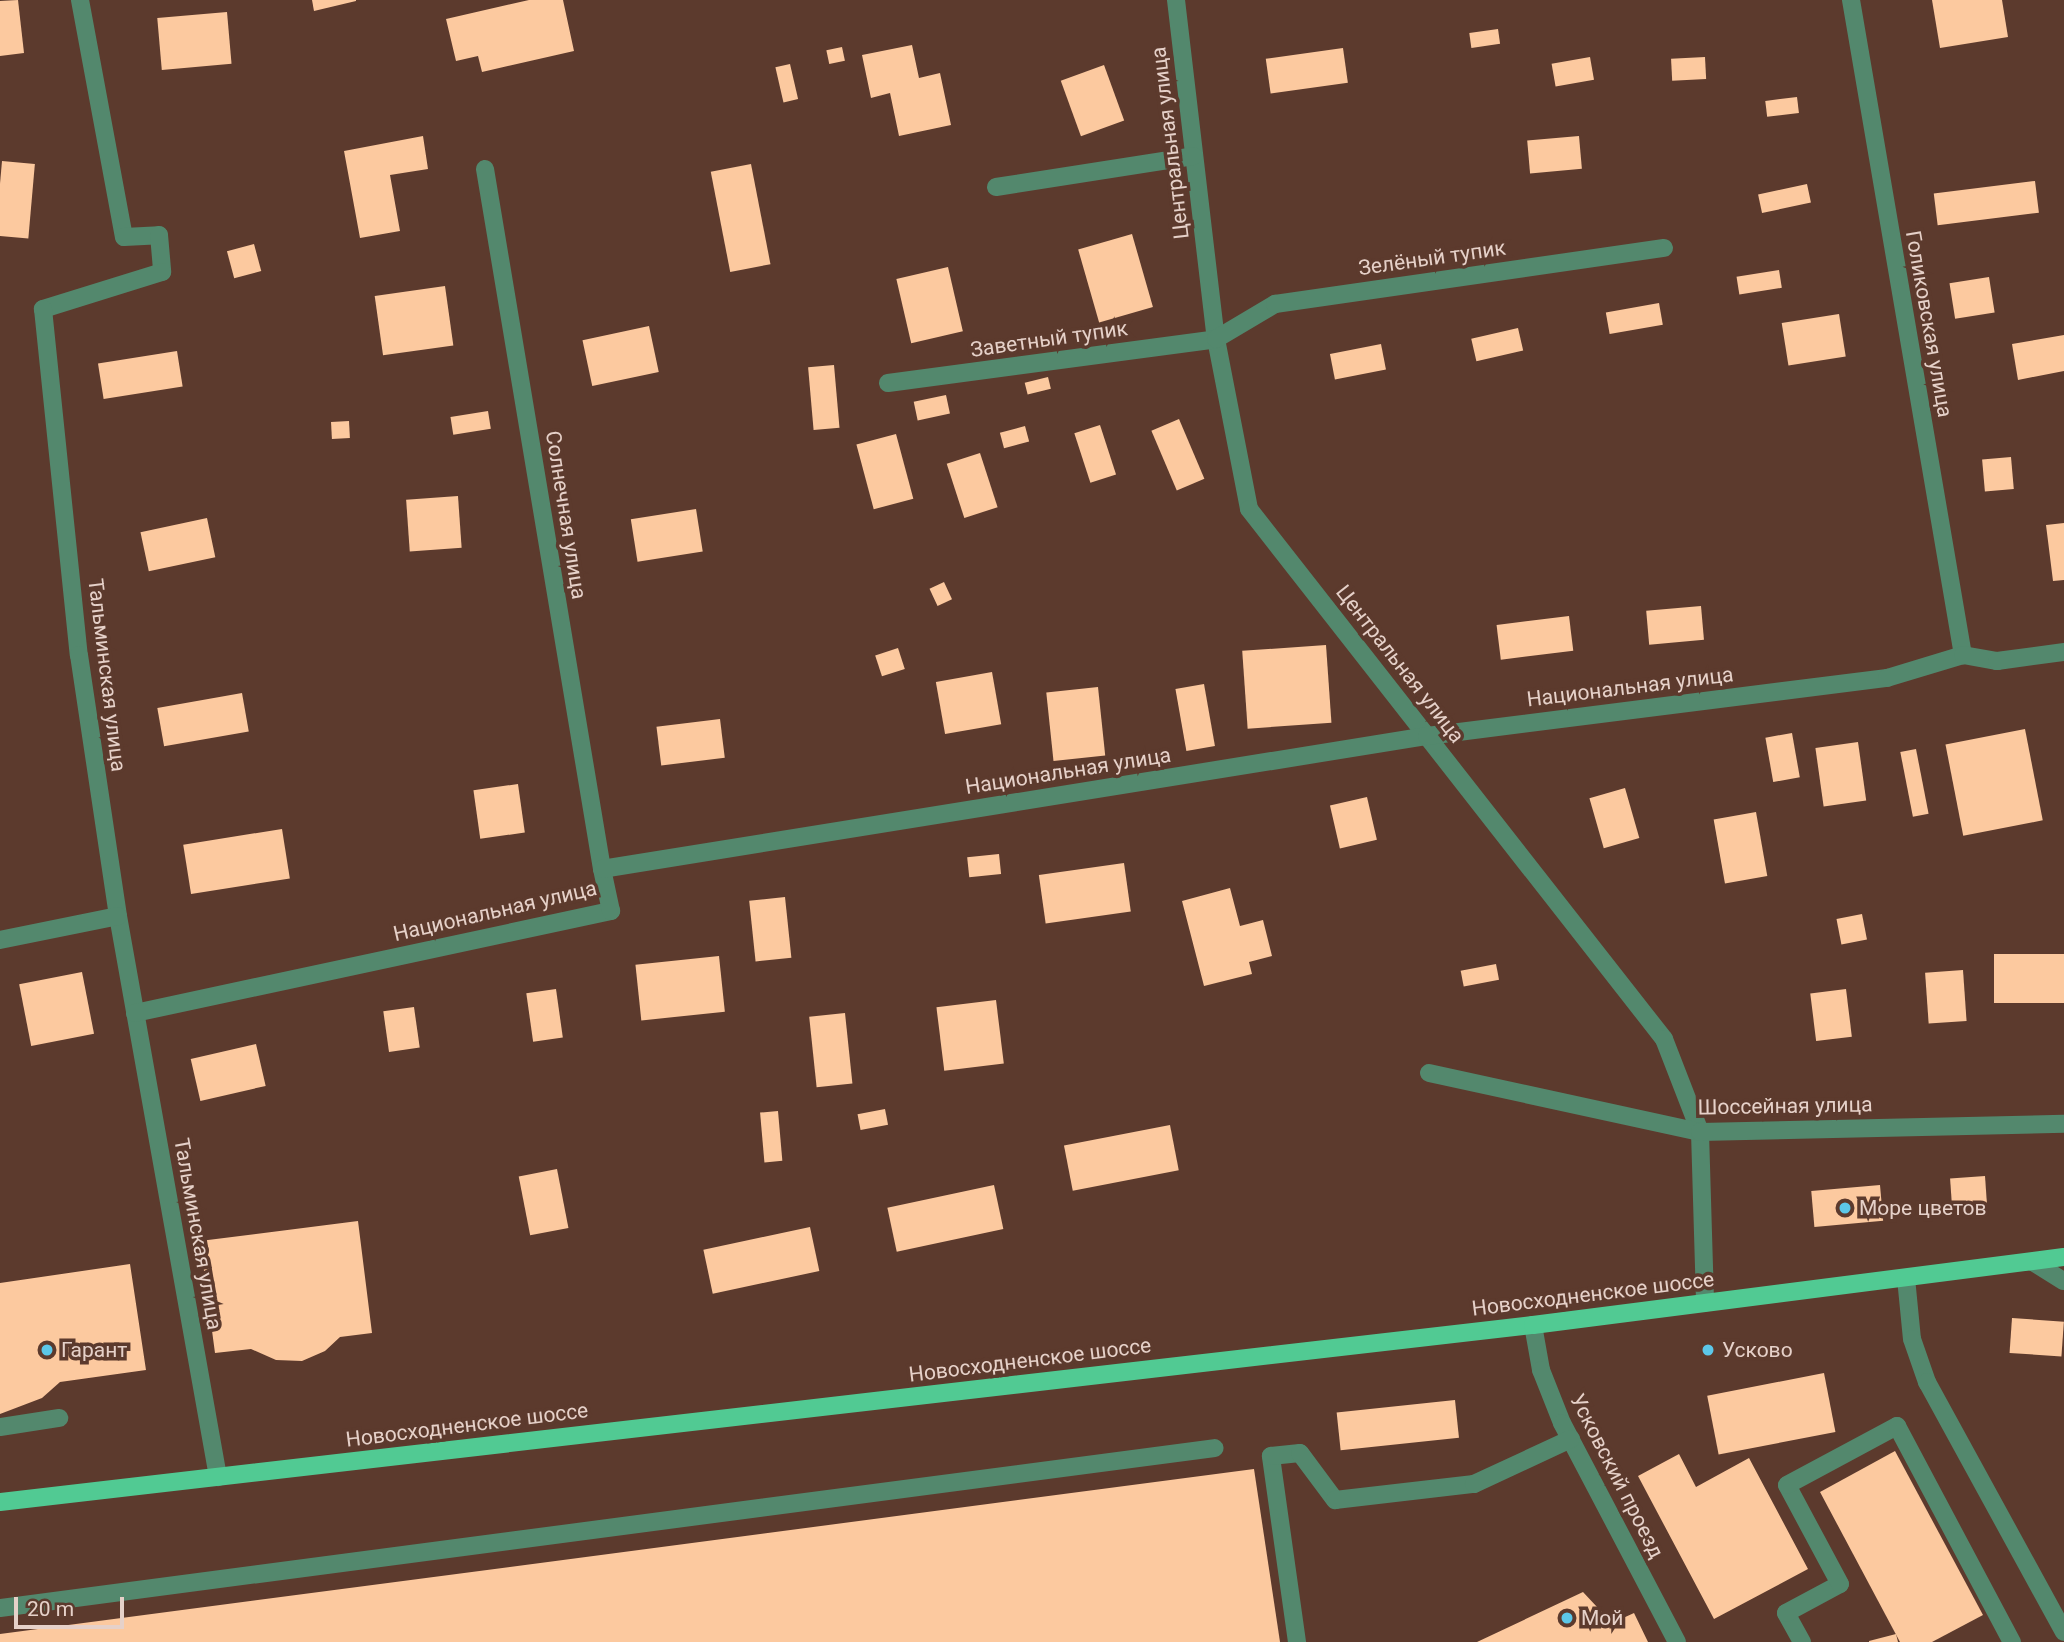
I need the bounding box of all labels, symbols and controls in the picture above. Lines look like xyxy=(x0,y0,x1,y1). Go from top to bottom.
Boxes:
street label: Центральная улица xyxy=(1146,45,1194,241)
street label: Голиковская улица xyxy=(1900,229,1958,419)
street label: Зелёный тупик xyxy=(1357,235,1507,281)
street label: Заветный тупик xyxy=(969,315,1129,363)
street label: Солнечная улица xyxy=(540,429,592,601)
street label: Тальминская улица xyxy=(83,577,131,773)
street label: Центральная улица xyxy=(1331,580,1469,748)
street label: Национальная улица xyxy=(1525,662,1735,712)
street label: Национальная улица xyxy=(963,742,1173,800)
street label: Национальная улица xyxy=(391,875,599,947)
street label: Шоссейная улица xyxy=(1697,1092,1873,1120)
street label: Тальминская улица xyxy=(169,1136,227,1332)
place label: Море цветов xyxy=(1859,1195,1987,1221)
marker: Море цветов xyxy=(1837,1200,1853,1216)
street label: Новосходненское шоссе xyxy=(1470,1267,1716,1321)
street label: Новосходненское шоссе xyxy=(907,1333,1153,1387)
place label: Гарант xyxy=(61,1337,127,1363)
place label: Усково xyxy=(1722,1337,1793,1363)
marker: Гарант xyxy=(39,1342,55,1358)
marker: Усково xyxy=(1700,1342,1716,1358)
street label: Усковский проезд xyxy=(1565,1390,1669,1562)
street label: Новосходненское шоссе xyxy=(344,1398,590,1452)
scale bar xyxy=(18,1582,128,1626)
text: 20 m xyxy=(27,1597,74,1621)
place label: Мой xyxy=(1581,1605,1623,1631)
marker: Мой xyxy=(1559,1610,1575,1626)

